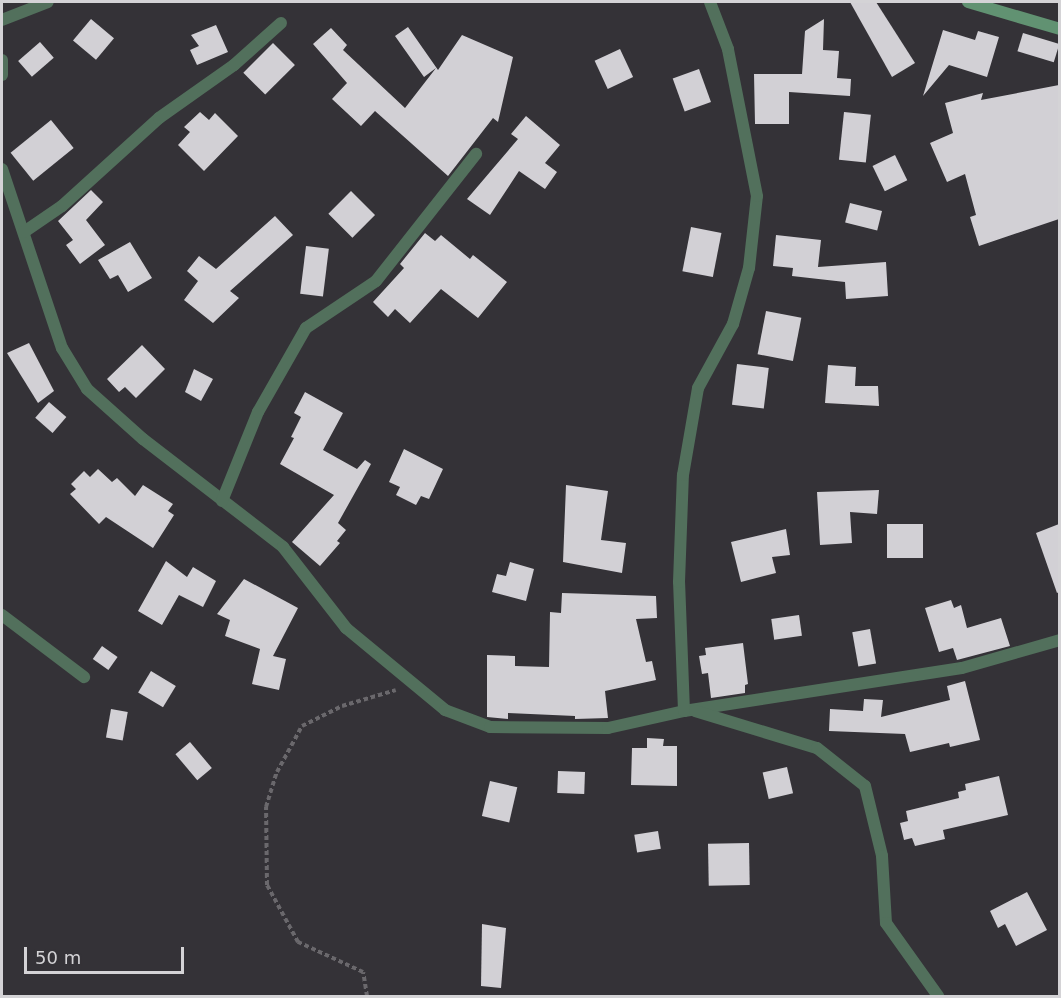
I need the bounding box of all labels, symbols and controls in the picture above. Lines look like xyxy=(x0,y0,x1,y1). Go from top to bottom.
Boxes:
scale bar xyxy=(27,935,188,973)
text: 50 m xyxy=(35,947,81,968)

